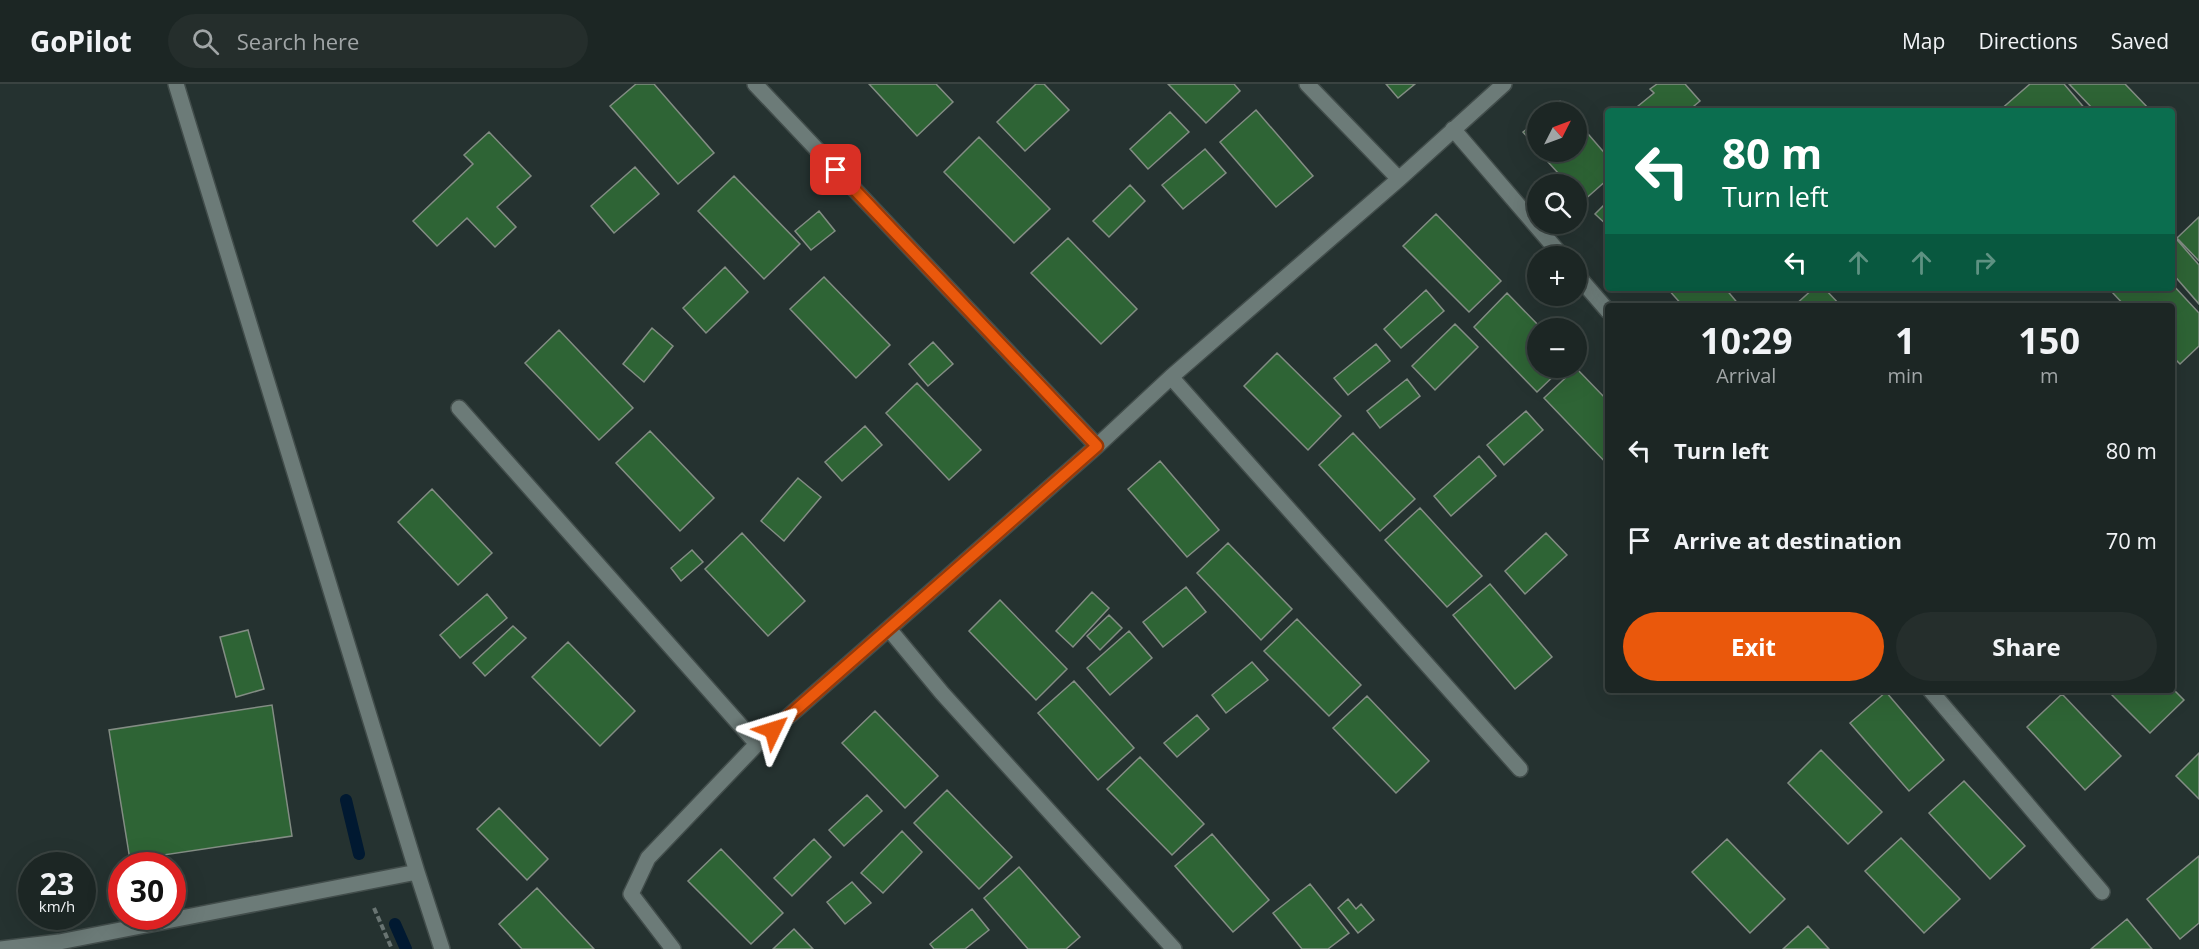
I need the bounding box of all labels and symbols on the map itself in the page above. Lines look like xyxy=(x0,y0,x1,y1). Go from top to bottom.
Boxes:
north arrow xyxy=(1527,102,1587,162)
pin xyxy=(810,144,861,195)
position arrow xyxy=(741,698,805,762)
speed limit sign: 30 xyxy=(108,852,186,930)

